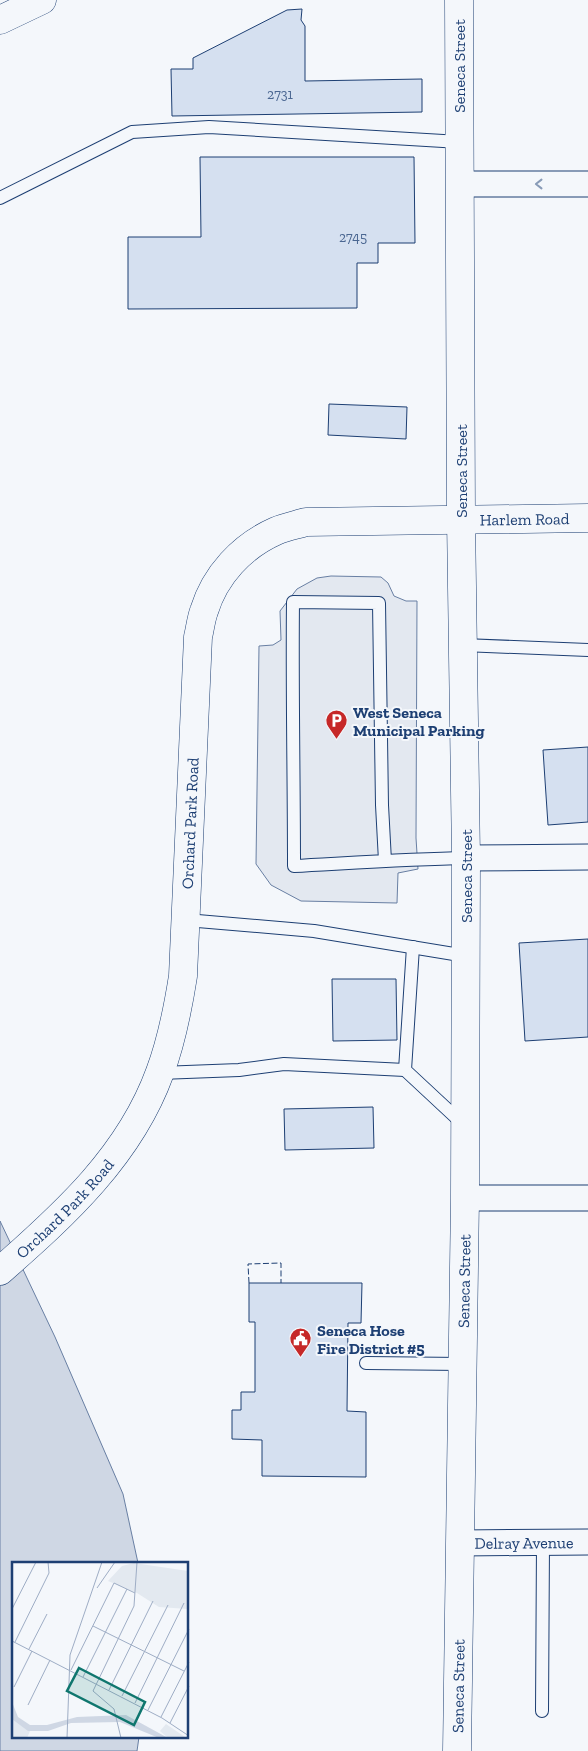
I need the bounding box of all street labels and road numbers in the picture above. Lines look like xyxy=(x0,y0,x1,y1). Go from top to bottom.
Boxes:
street label: Seneca Street xyxy=(450,19,469,113)
street label: Seneca Street xyxy=(452,424,471,518)
street label: Harlem Road xyxy=(479,509,570,530)
street label: Orchard Park Road xyxy=(178,757,203,889)
street label: Seneca Street xyxy=(457,829,476,923)
street label: Orchard Park Road xyxy=(12,1155,118,1262)
street label: Seneca Street xyxy=(454,1234,474,1328)
street label: Delray Avenue xyxy=(474,1533,574,1553)
street label: Seneca Street xyxy=(448,1639,469,1733)

